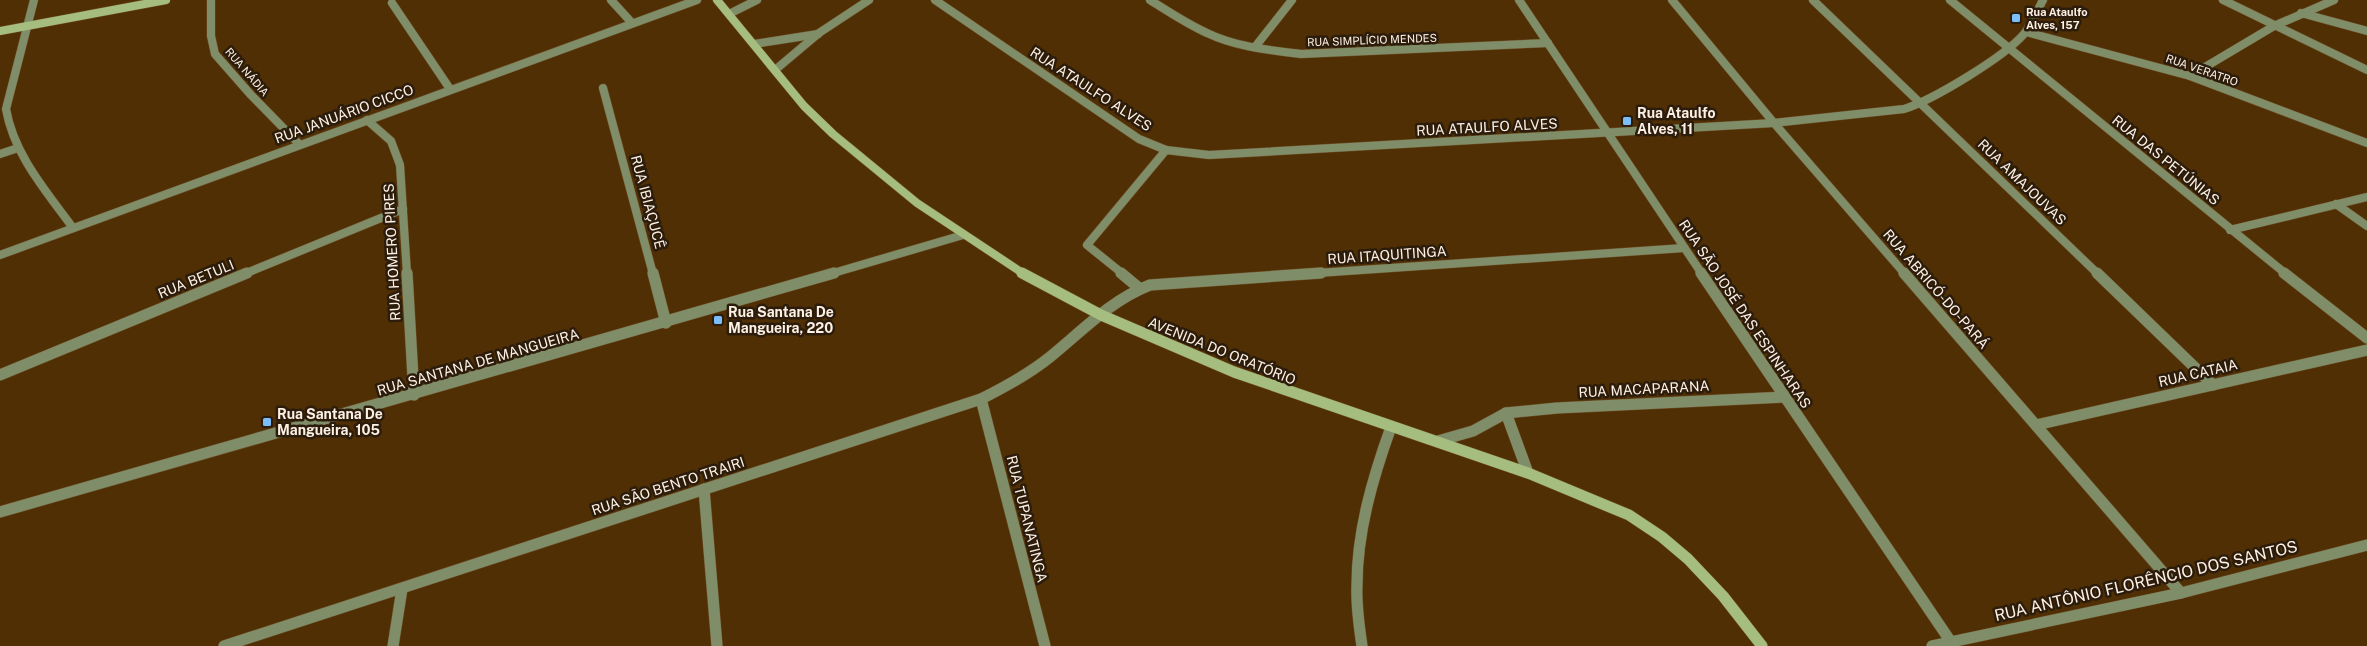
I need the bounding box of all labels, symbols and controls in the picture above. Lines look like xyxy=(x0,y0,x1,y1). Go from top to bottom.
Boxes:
place label: Rua Ataulfo Alves, 157 xyxy=(2026,6,2088,31)
marker: Rua Ataulfo Alves, 157 xyxy=(2010,12,2022,24)
street label: RUA SIMPLÍCIO MENDES xyxy=(1307,31,1437,48)
street label: RUA ATAULFO ALVES xyxy=(1027,44,1155,134)
street label: RUA NÁDIA xyxy=(223,45,272,99)
street label: RUA VERATRO xyxy=(2164,52,2240,88)
street label: RUA JANUÁRIO CICCO xyxy=(272,80,416,147)
place label: Rua Ataulfo Alves, 11 xyxy=(1637,105,1716,137)
street label: RUA DAS PETÚNIAS xyxy=(2109,110,2224,208)
street label: RUA ATAULFO ALVES xyxy=(1416,115,1558,139)
marker: Rua Ataulfo Alves, 11 xyxy=(1621,115,1633,127)
street label: RUA AMAJOUVAS xyxy=(1975,136,2069,228)
street label: RUA IBIAÇUCÊ xyxy=(628,153,669,251)
street label: RUA HOMERO PIRES xyxy=(380,183,404,321)
street label: RUA SÃO JOSÉ DAS ESPINHARAS xyxy=(1676,216,1815,411)
street label: RUA ABRICÓ-DO-PARÁ xyxy=(1880,225,1994,352)
street label: RUA ITAQUITINGA xyxy=(1327,243,1447,267)
street label: RUA BETULI xyxy=(156,257,236,301)
place label: Rua Santana De Mangueira, 220 xyxy=(728,304,834,336)
street label: AVENIDA DO ORATÓRIO xyxy=(1146,312,1299,388)
marker: Rua Santana De Mangueira, 220 xyxy=(712,314,724,326)
street label: RUA SANTANA DE MANGUEIRA xyxy=(375,325,581,399)
street label: RUA CATAIA xyxy=(2157,356,2239,390)
street label: RUA MACAPARANA xyxy=(1578,378,1710,400)
place label: Rua Santana De Mangueira, 105 xyxy=(277,406,383,438)
marker: Rua Santana De Mangueira, 105 xyxy=(261,416,273,428)
street label: RUA SÃO BENTO TRAIRI xyxy=(589,453,747,518)
street label: RUA TUPANATINGA xyxy=(1003,454,1051,584)
street label: RUA ANTÔNIO FLORÊNCIO DOS SANTOS xyxy=(1992,536,2299,625)

